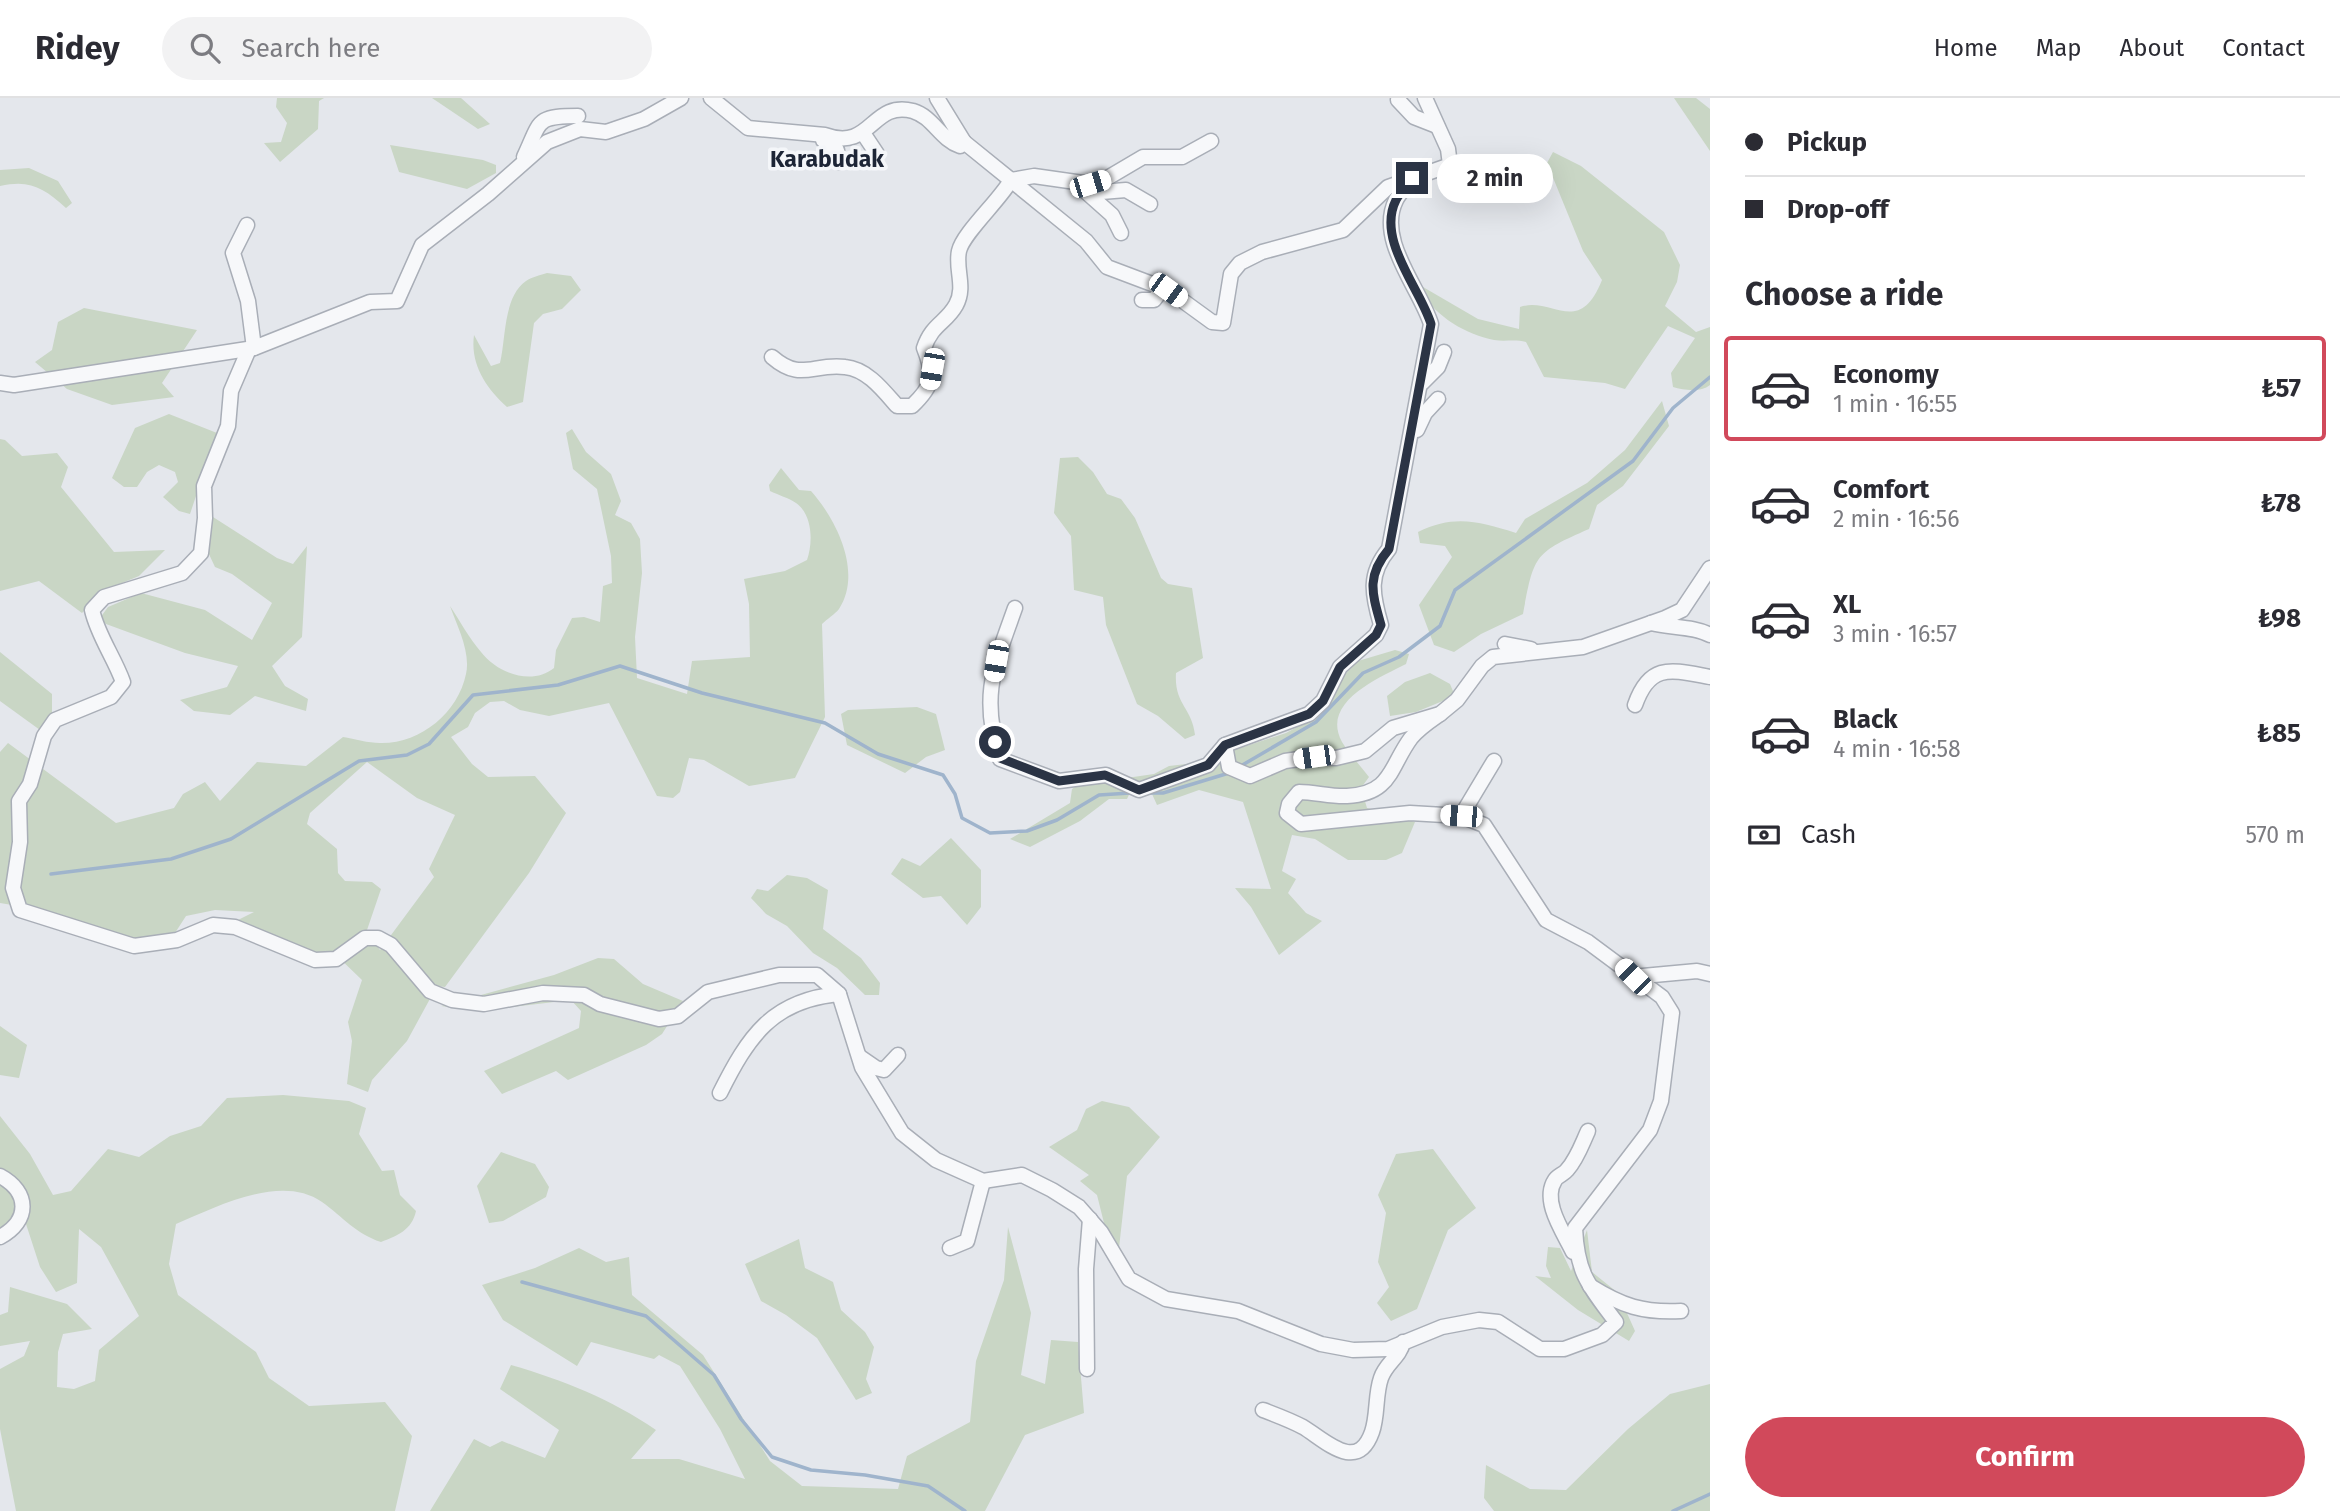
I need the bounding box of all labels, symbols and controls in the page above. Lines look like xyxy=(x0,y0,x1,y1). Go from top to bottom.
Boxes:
search box xyxy=(162,17,652,80)
text: Ridey xyxy=(35,28,120,68)
icon: search xyxy=(186,29,224,67)
text: Search here xyxy=(242,33,380,64)
text: Home xyxy=(1934,34,1998,62)
text: Map xyxy=(2036,34,2082,62)
text: About xyxy=(2120,34,2184,62)
text: Contact xyxy=(2222,34,2305,62)
text: Pickup xyxy=(1787,127,1867,158)
district label: Karabudak xyxy=(770,145,884,173)
callout: 2 min xyxy=(1436,154,1552,202)
route end xyxy=(1396,162,1428,194)
text: 2 min xyxy=(1467,164,1523,192)
car xyxy=(1067,168,1114,200)
text: Drop-off xyxy=(1787,194,1889,225)
car xyxy=(1145,269,1192,311)
text: Choose a ride xyxy=(1745,275,1943,313)
car xyxy=(919,346,946,392)
icon: car xyxy=(1749,357,1812,420)
text: Economy xyxy=(1833,359,1939,390)
text: ₺57 xyxy=(2261,373,2301,404)
text: 1 min · 16:55 xyxy=(1833,390,1957,418)
icon: car xyxy=(1749,472,1812,535)
text: Comfort xyxy=(1833,474,1929,505)
text: ₺78 xyxy=(2260,488,2301,519)
text: 2 min · 16:56 xyxy=(1833,505,1959,533)
icon: car xyxy=(1749,587,1812,650)
text: XL xyxy=(1833,589,1861,620)
text: ₺98 xyxy=(2258,603,2301,634)
text: 3 min · 16:57 xyxy=(1833,620,1957,648)
car xyxy=(983,638,1010,684)
icon: car xyxy=(1749,702,1812,765)
text: Black xyxy=(1833,704,1898,735)
text: ₺85 xyxy=(2257,718,2301,749)
route start xyxy=(979,726,1011,758)
text: 4 min · 16:58 xyxy=(1833,735,1961,763)
car xyxy=(1292,744,1337,770)
car xyxy=(1440,804,1483,828)
icon: cash xyxy=(1745,816,1783,854)
text: Cash xyxy=(1801,819,1857,850)
text: 570 m xyxy=(2245,821,2305,849)
car xyxy=(1611,955,1656,999)
button: Confirm xyxy=(1745,1417,2305,1497)

